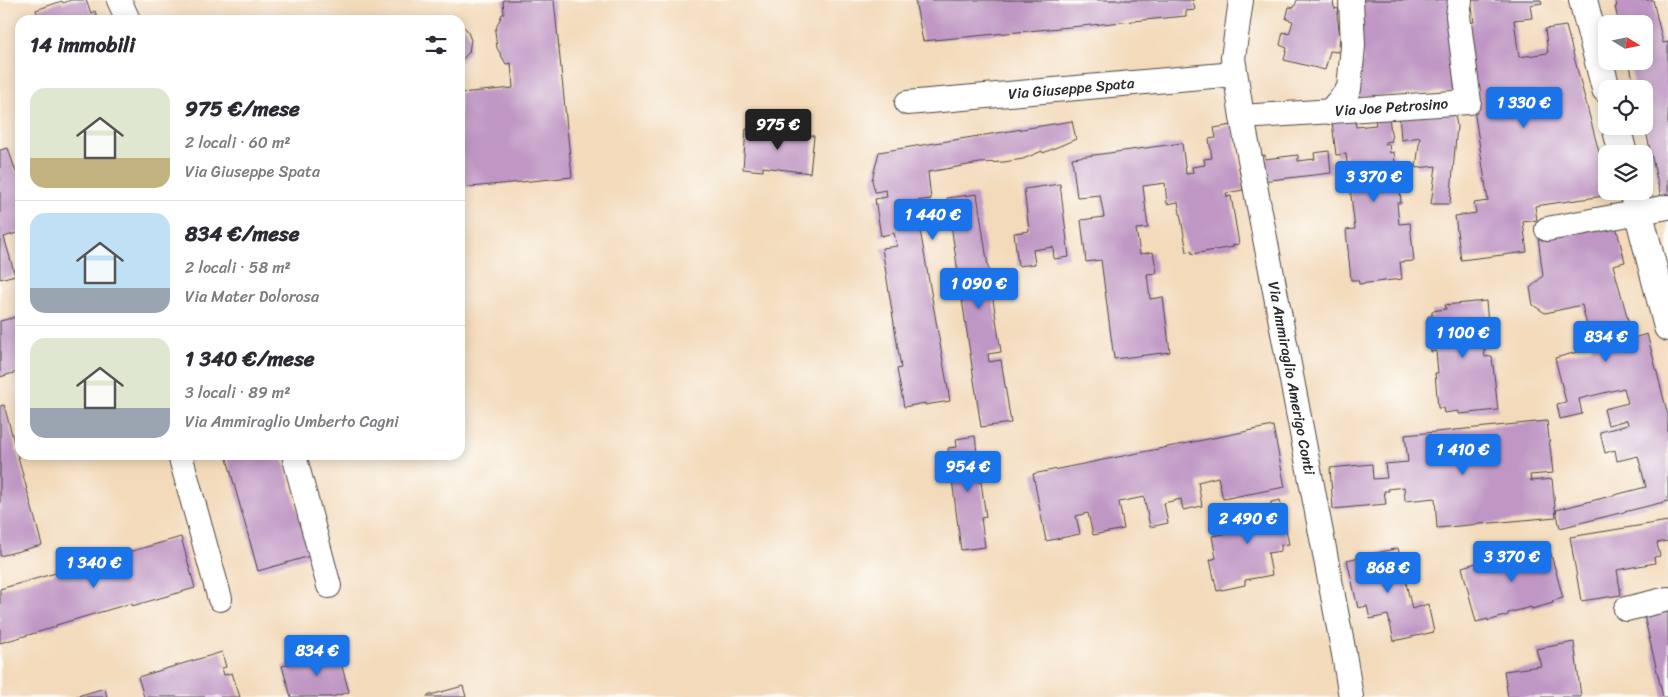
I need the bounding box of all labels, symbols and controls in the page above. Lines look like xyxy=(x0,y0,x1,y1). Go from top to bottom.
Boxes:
north arrow xyxy=(1598,15,1652,70)
map controls xyxy=(1598,15,1653,200)
text: 14 immobili xyxy=(30,26,135,64)
icon: filters xyxy=(422,31,450,59)
street label: Via Giuseppe Spata xyxy=(1007,70,1136,107)
button: locate xyxy=(1598,80,1653,135)
pin: 1 330 € xyxy=(1478,86,1570,129)
text: 1 330 € xyxy=(1497,88,1551,117)
text: 975 €/mese xyxy=(185,90,300,128)
street label: Via Joe Petrosino xyxy=(1334,90,1449,124)
icon: home xyxy=(70,108,130,168)
pin: 975 € xyxy=(743,108,813,151)
text: 975 € xyxy=(756,110,800,139)
text: 2 locali · 60 m² xyxy=(185,128,291,157)
button: layers xyxy=(1598,145,1653,200)
text: Via Giuseppe Spata xyxy=(185,157,320,186)
pin: 3 370 € xyxy=(1328,160,1420,203)
text: 3 370 € xyxy=(1346,162,1402,191)
pin: 1 440 € xyxy=(887,198,979,241)
text: 1 440 € xyxy=(905,200,961,229)
text: 834 €/mese xyxy=(185,215,300,253)
icon: home xyxy=(70,233,130,293)
text: 2 locali · 58 m² xyxy=(185,253,291,282)
pin: 1 090 € xyxy=(933,268,1025,310)
text: 1 090 € xyxy=(951,269,1007,298)
street label: Via Ammiraglio Amerigo Conti xyxy=(1260,279,1323,478)
text: Via Mater Dolorosa xyxy=(185,282,319,311)
pin: 1 100 € xyxy=(1417,316,1509,359)
text: 1 100 € xyxy=(1437,318,1489,347)
pin: 834 € xyxy=(1571,320,1641,363)
text: 834 € xyxy=(1584,322,1628,351)
text: 1 340 €/mese xyxy=(185,340,315,378)
icon: home xyxy=(70,358,130,418)
text: 3 locali · 89 m² xyxy=(185,378,290,407)
text: Via Ammiraglio Umberto Cagni xyxy=(185,407,399,436)
pin: 1 410 € xyxy=(1417,434,1509,476)
text: 1 410 € xyxy=(1437,435,1489,464)
pin: 954 € xyxy=(933,450,1003,493)
text: 954 € xyxy=(946,452,990,481)
pin: 2 490 € xyxy=(1202,502,1294,545)
text: 2 490 € xyxy=(1219,504,1277,533)
pin: 3 370 € xyxy=(1466,540,1558,583)
text: 3 370 € xyxy=(1484,542,1540,571)
pin: 1 340 € xyxy=(48,546,140,589)
text: 1 340 € xyxy=(67,548,121,577)
pin: 868 € xyxy=(1353,552,1423,594)
text: 868 € xyxy=(1366,553,1410,582)
pin: 834 € xyxy=(282,634,352,677)
text: 834 € xyxy=(295,636,339,665)

